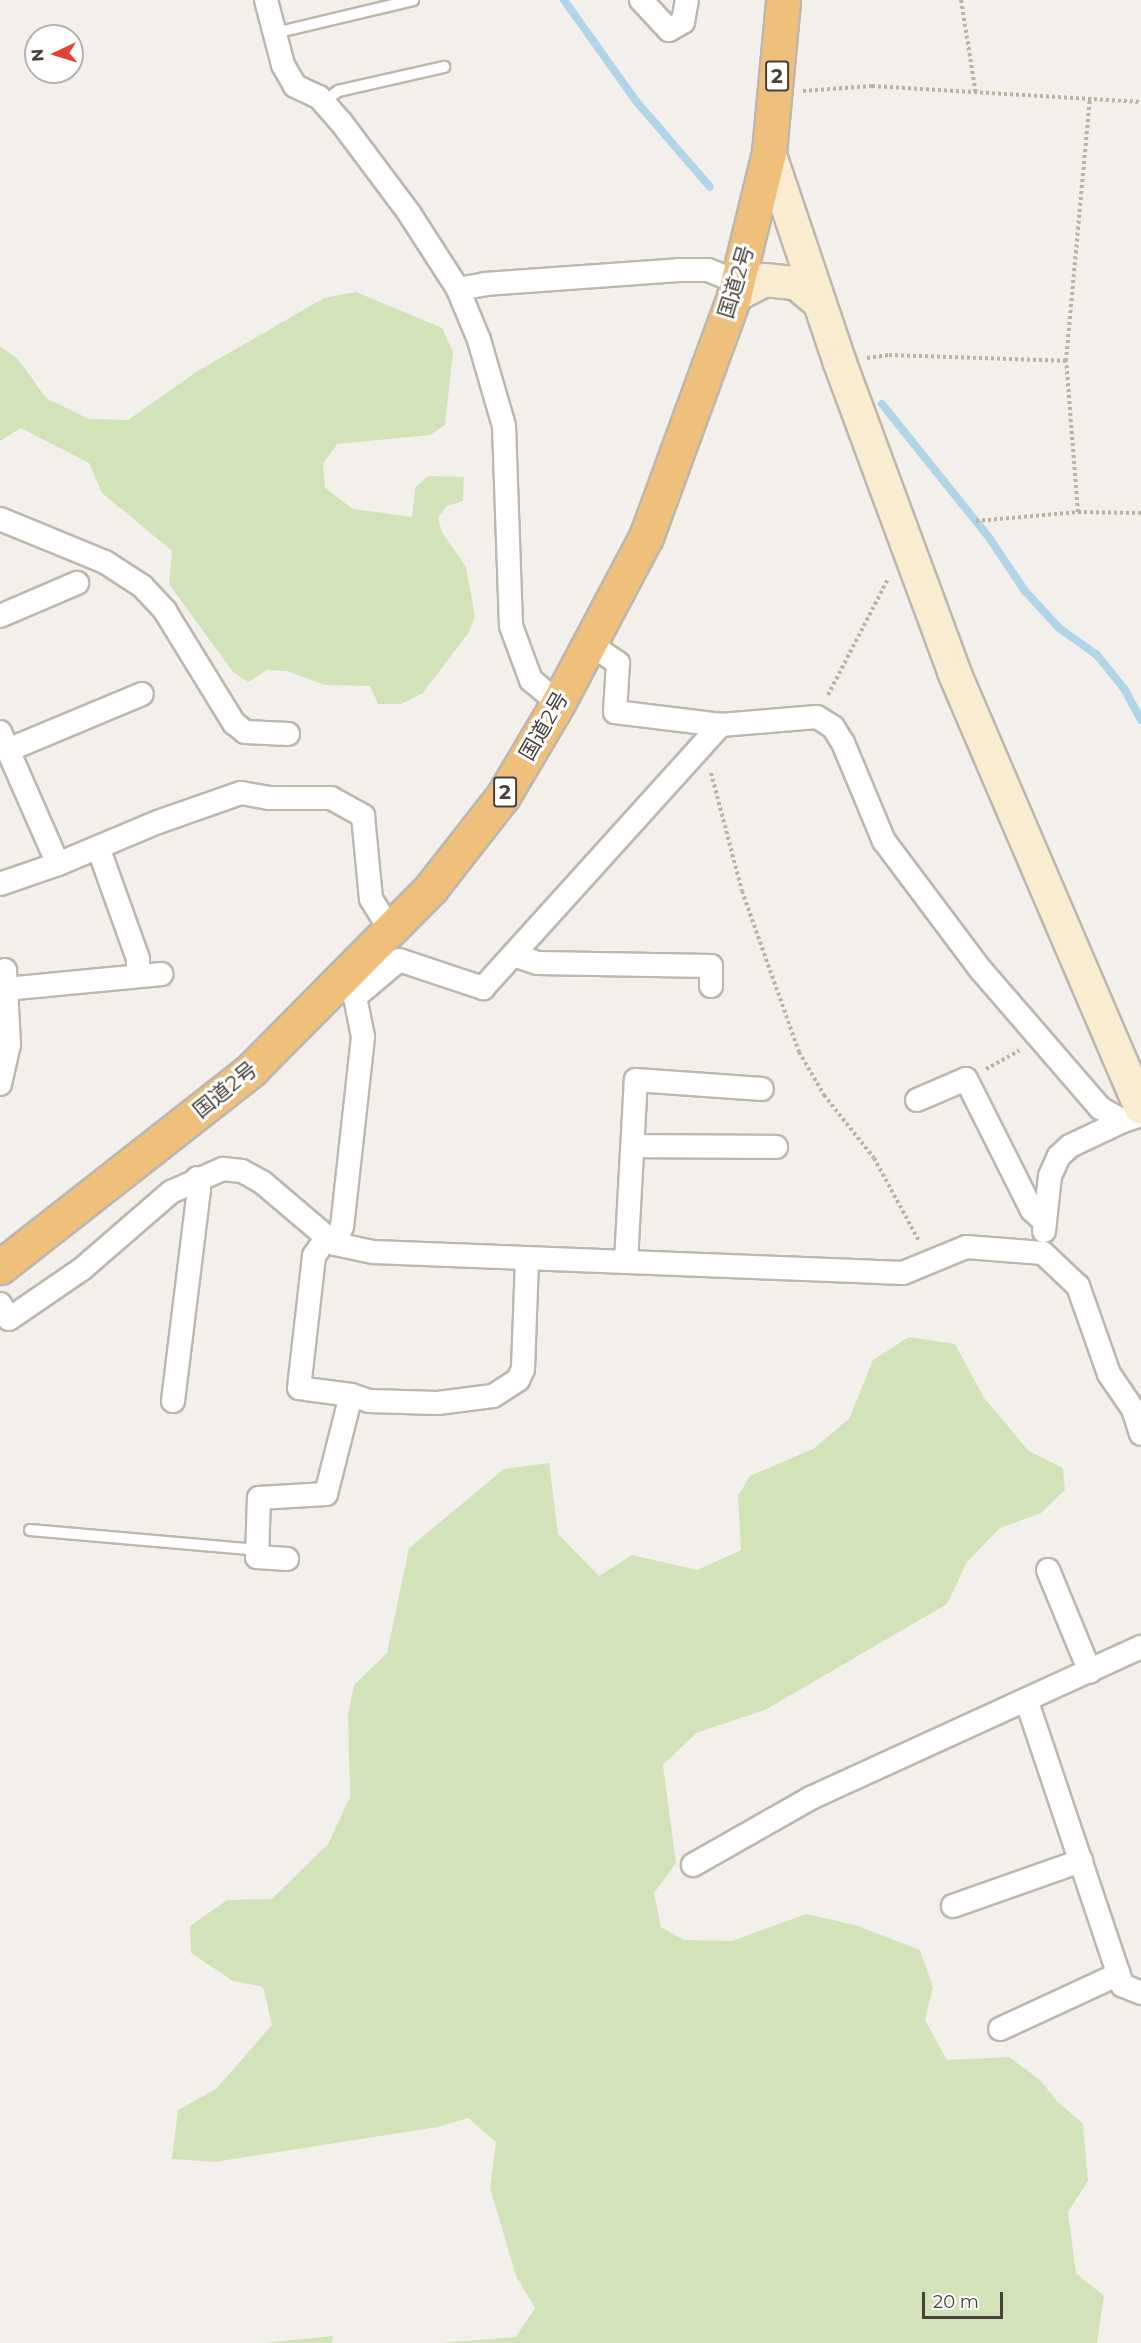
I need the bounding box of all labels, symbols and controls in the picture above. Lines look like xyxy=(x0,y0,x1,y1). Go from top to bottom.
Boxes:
north arrow xyxy=(24,24,84,84)
text: N xyxy=(28,48,47,62)
road number: 2 xyxy=(765,59,789,93)
street label: 国道2号 xyxy=(713,242,759,322)
street label: 国道2号 xyxy=(514,687,574,765)
road number: 2 xyxy=(493,775,517,809)
street label: 国道2号 xyxy=(188,1057,262,1123)
scale bar xyxy=(925,2280,1006,2318)
text: 20 m xyxy=(933,2291,979,2313)

